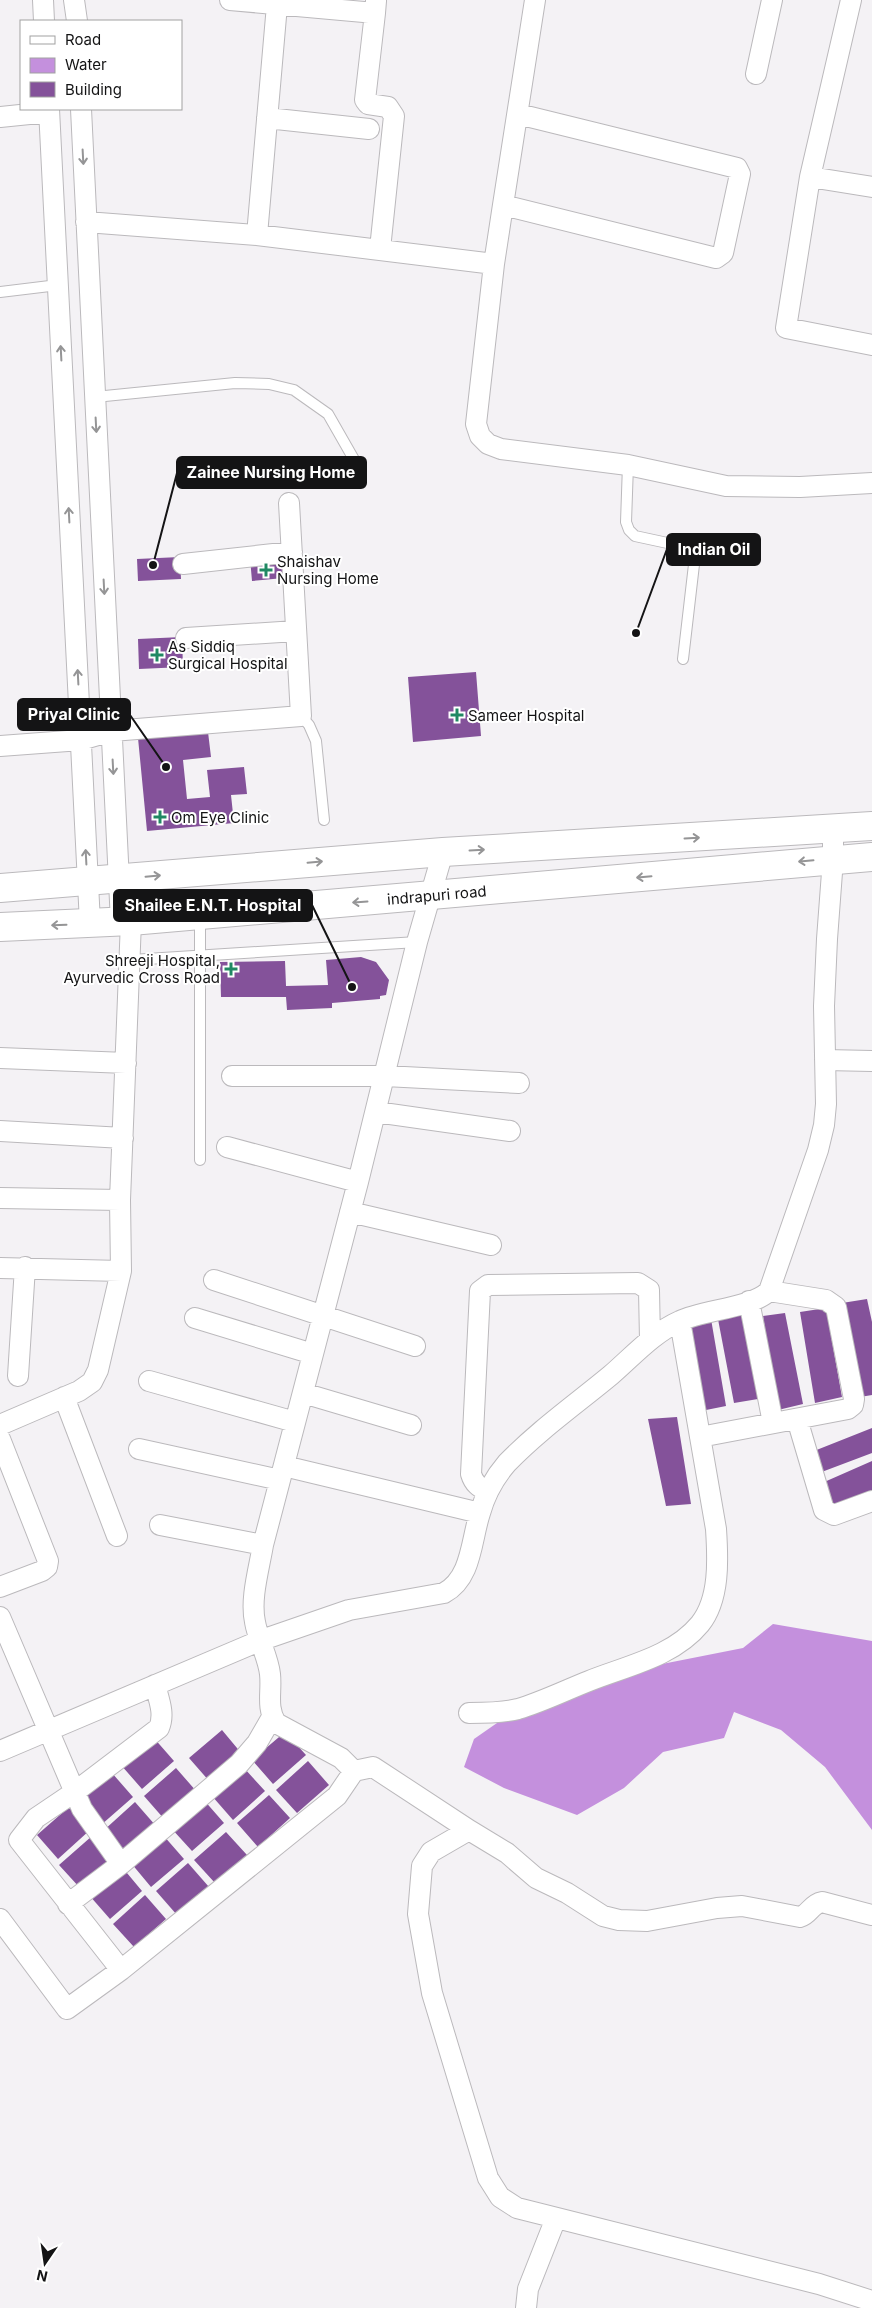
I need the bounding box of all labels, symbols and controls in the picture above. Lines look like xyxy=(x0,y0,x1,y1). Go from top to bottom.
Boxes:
legend xyxy=(20,20,182,110)
text: Road xyxy=(65,30,101,49)
text: Water xyxy=(65,55,107,74)
text: Building xyxy=(65,80,122,99)
one-way arrow xyxy=(78,149,87,165)
one-way arrow xyxy=(56,345,66,361)
one-way arrow xyxy=(92,416,101,432)
callout: Zainee Nursing Home xyxy=(177,457,366,488)
text: Zainee Nursing Home xyxy=(187,462,355,482)
one-way arrow xyxy=(65,507,74,523)
callout: Indian Oil xyxy=(667,534,760,565)
text: Indian Oil xyxy=(678,539,750,559)
place label: Shaishav Nursing Home xyxy=(277,552,379,588)
marker: Shaishav Nursing Home xyxy=(259,563,273,577)
one-way arrow xyxy=(100,579,109,595)
place label: As Siddiq Surgical Hospital xyxy=(168,637,288,673)
marker: As Siddiq Surgical Hospital xyxy=(150,648,164,662)
one-way arrow xyxy=(73,670,82,686)
callout: Priyal Clinic xyxy=(18,699,130,730)
text: Priyal Clinic xyxy=(28,704,120,724)
place label: Sameer Hospital xyxy=(468,706,584,725)
marker: Sameer Hospital xyxy=(450,708,464,722)
one-way arrow xyxy=(109,758,118,774)
place label: Om Eye Clinic xyxy=(171,808,269,827)
marker: Om Eye Clinic xyxy=(153,810,167,824)
one-way arrow xyxy=(684,833,700,842)
one-way arrow xyxy=(469,846,485,855)
one-way arrow xyxy=(82,849,91,865)
one-way arrow xyxy=(798,857,814,866)
one-way arrow xyxy=(307,858,323,867)
one-way arrow xyxy=(145,871,161,880)
one-way arrow xyxy=(636,872,652,881)
street label: indrapuri road xyxy=(386,881,487,908)
callout: Shailee E.N.T. Hospital xyxy=(114,890,312,921)
text: Shailee E.N.T. Hospital xyxy=(125,895,301,915)
one-way arrow xyxy=(353,897,369,907)
one-way arrow xyxy=(51,920,67,929)
place label: Shreeji Hospital, Ayurvedic Cross Road xyxy=(63,951,220,987)
marker: Shreeji Hospital, Ayurvedic Cross Road xyxy=(224,962,238,976)
north arrow xyxy=(20,2238,70,2288)
text: N xyxy=(35,2267,49,2286)

